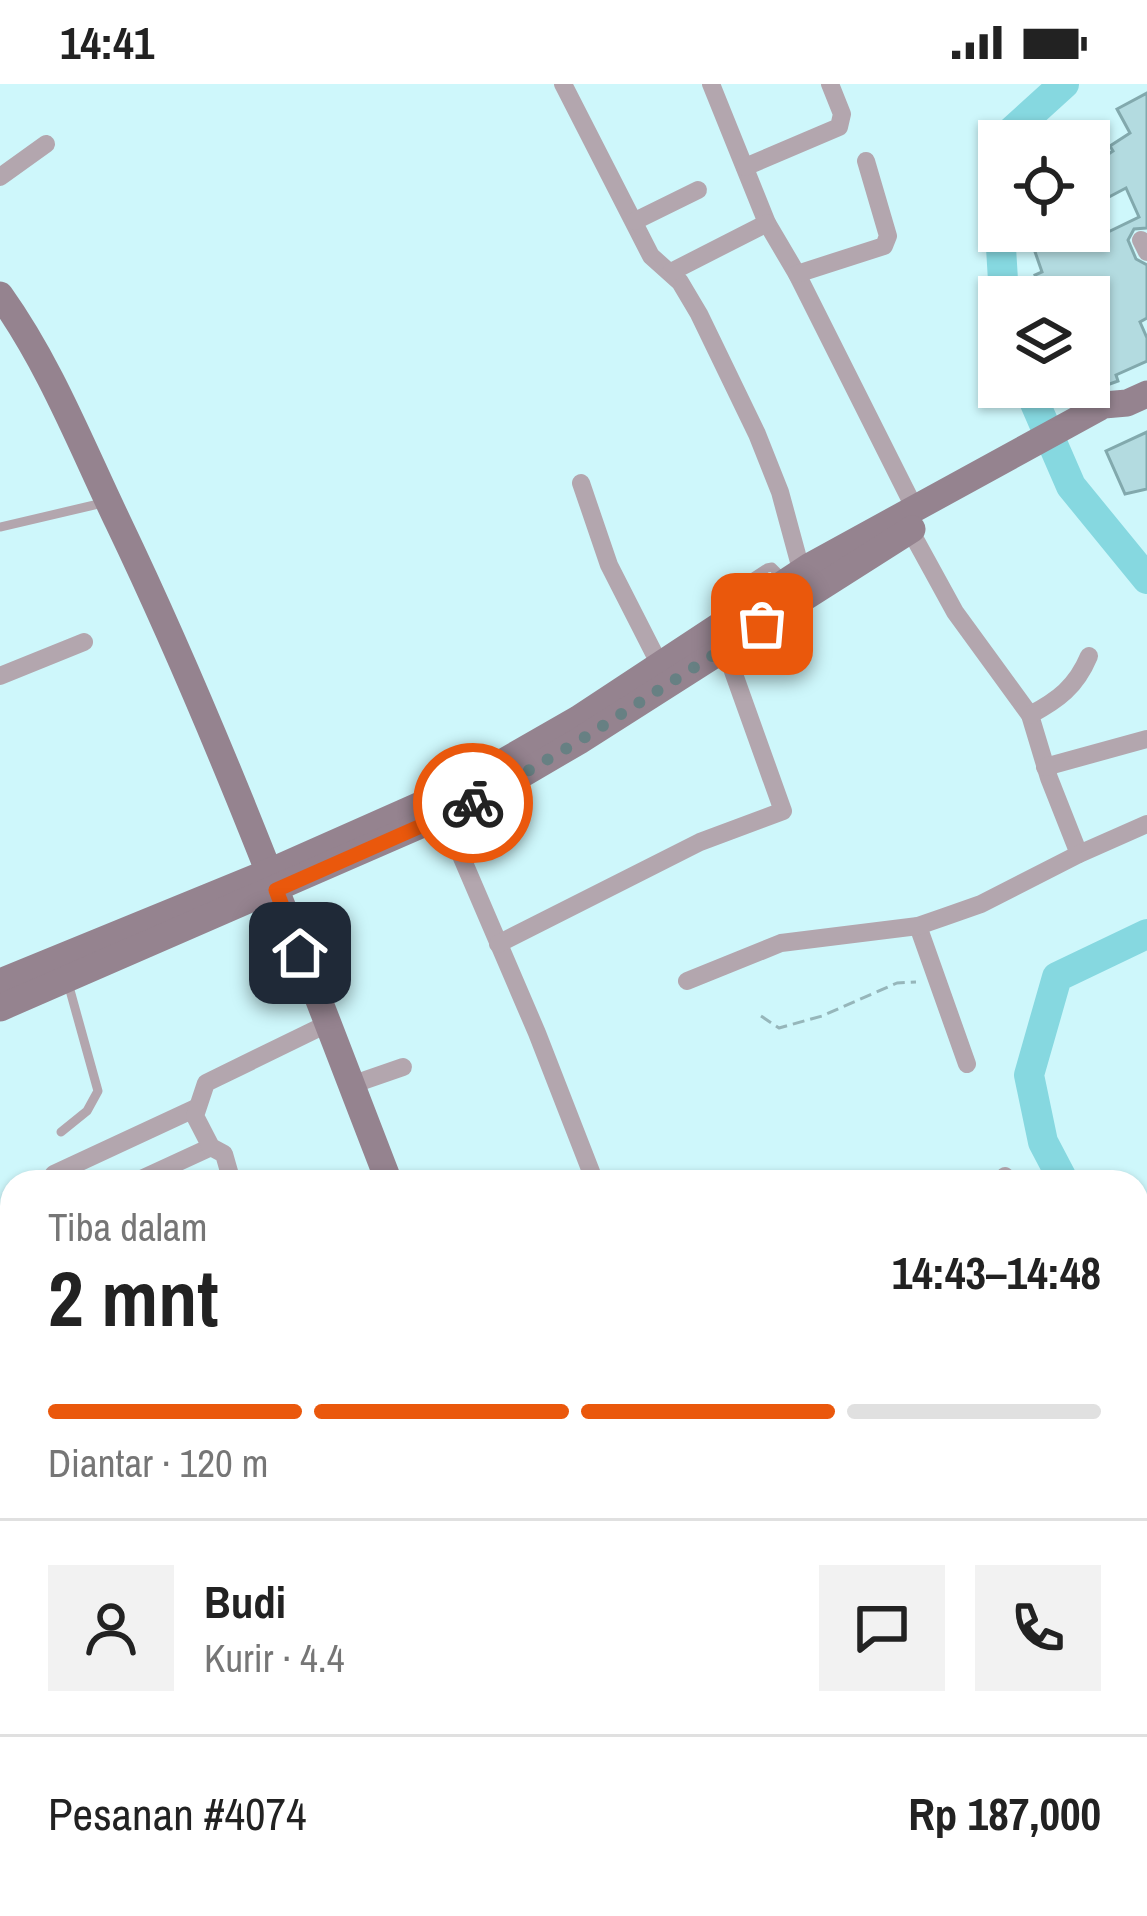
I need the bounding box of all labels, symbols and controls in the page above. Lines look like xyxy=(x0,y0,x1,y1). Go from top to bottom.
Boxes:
text: 14:41 xyxy=(60,12,154,73)
map controls xyxy=(978,120,1110,408)
button: locate xyxy=(978,120,1110,252)
button: layers xyxy=(978,276,1110,408)
pin xyxy=(711,573,813,675)
icon: bag xyxy=(729,591,795,657)
courier xyxy=(413,743,533,863)
icon: bike xyxy=(440,770,506,836)
pin xyxy=(249,902,351,1004)
icon: home xyxy=(267,920,333,986)
text: Tiba dalam xyxy=(48,1201,207,1253)
text: 14:43–14:48 xyxy=(892,1242,1101,1303)
text: 2 mnt xyxy=(48,1245,219,1350)
text: Diantar · 120 m xyxy=(48,1437,268,1489)
button: person xyxy=(48,1565,174,1691)
button: chat xyxy=(819,1565,945,1691)
button: phone xyxy=(975,1565,1101,1691)
text: Budi xyxy=(204,1571,286,1632)
text: Kurir · 4.4 xyxy=(204,1632,344,1684)
text: Pesanan #4074 xyxy=(48,1783,307,1844)
text: Rp 187,000 xyxy=(908,1783,1101,1844)

